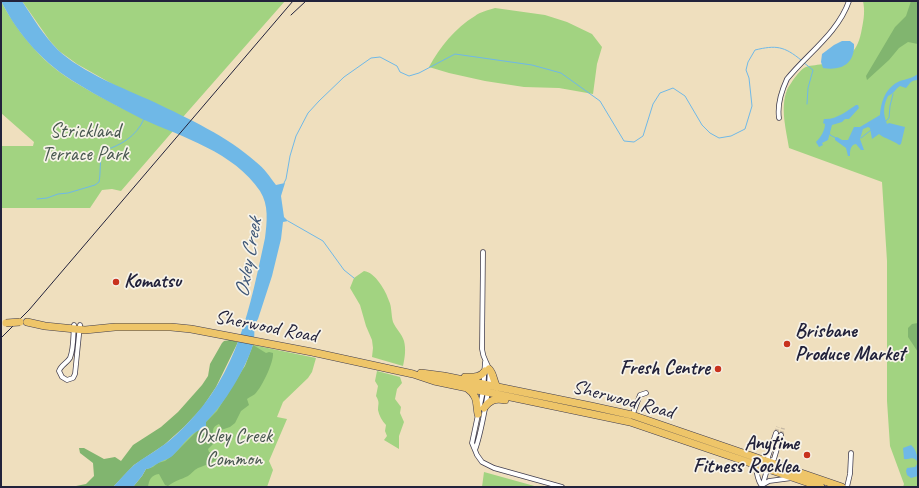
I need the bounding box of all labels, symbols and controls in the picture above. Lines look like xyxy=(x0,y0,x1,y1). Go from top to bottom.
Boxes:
park label: Strickland Terrace Park xyxy=(42,120,128,167)
water label: Oxley Creek xyxy=(230,217,268,299)
place label: Komatsu xyxy=(124,270,181,294)
marker: Komatsu xyxy=(111,277,121,287)
street label: Sherwood Road xyxy=(213,305,319,349)
place label: Brisbane Produce Market xyxy=(795,320,905,367)
marker: Brisbane Produce Market xyxy=(782,339,792,349)
place label: Fresh Centre xyxy=(620,357,710,381)
marker: Fresh Centre xyxy=(713,364,723,374)
street label: Sherwood Road xyxy=(570,375,676,425)
park label: Oxley Creek Common xyxy=(196,425,272,472)
place label: Anytime Fitness Rocklea xyxy=(693,432,799,479)
marker: Anytime Fitness Rocklea xyxy=(802,450,812,460)

